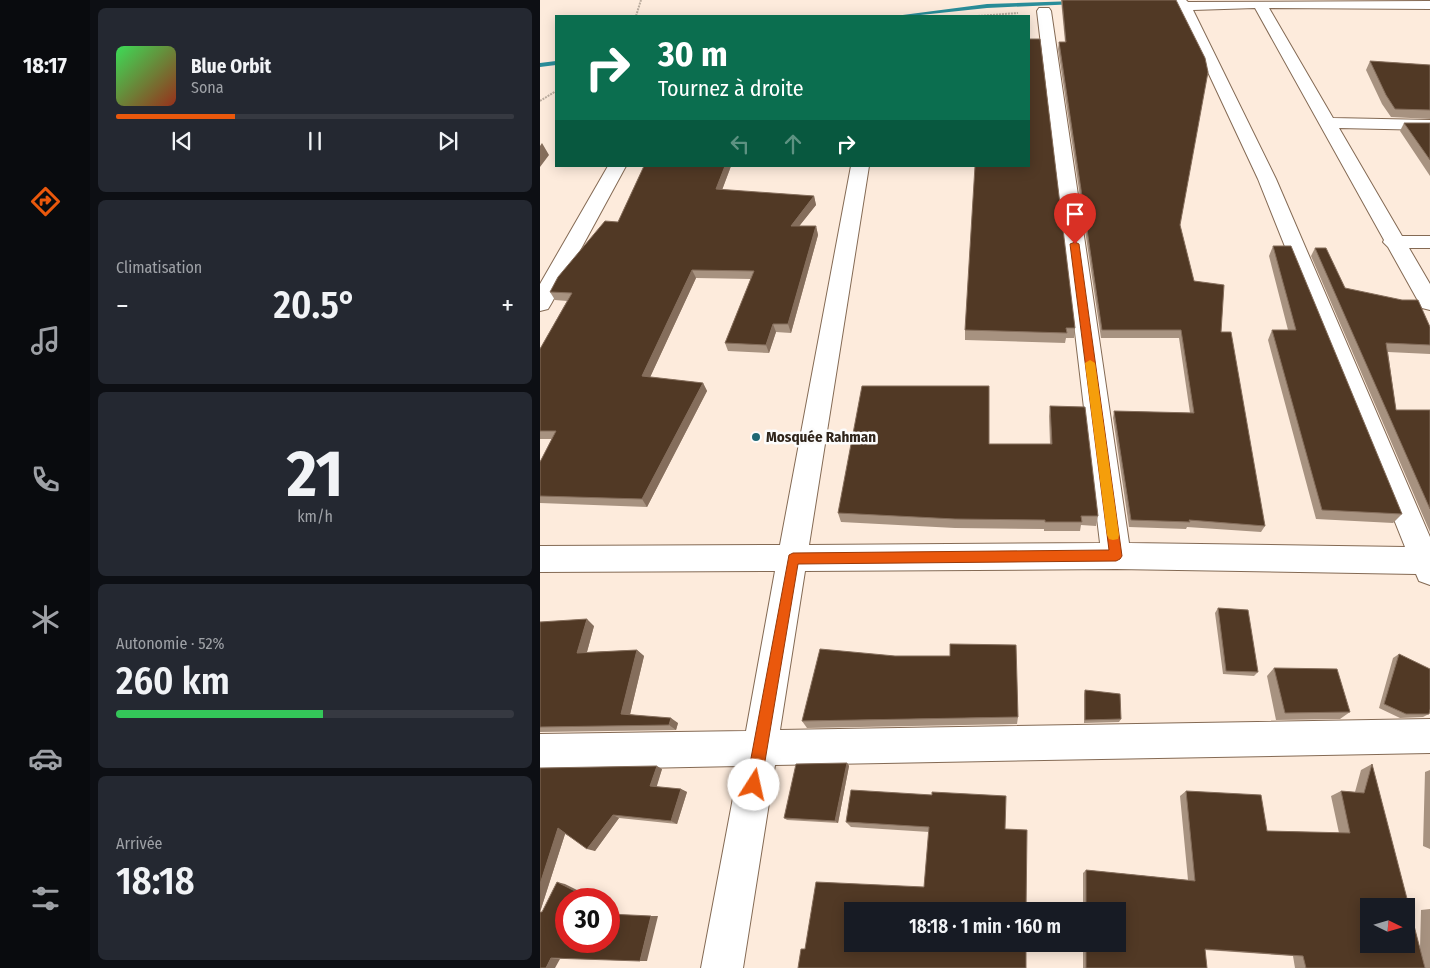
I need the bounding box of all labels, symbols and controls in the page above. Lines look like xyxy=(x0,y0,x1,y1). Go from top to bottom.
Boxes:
text: 30 m xyxy=(658,33,728,75)
icon: right xyxy=(575,35,640,100)
text: 18:17 xyxy=(23,52,67,79)
text: Blue Orbit xyxy=(191,55,271,78)
text: Tournez à droite xyxy=(658,75,804,102)
text: Sona xyxy=(191,78,224,97)
icon: previous xyxy=(168,127,196,155)
icon: pause xyxy=(301,127,329,155)
icon: next xyxy=(434,127,462,155)
icon: left xyxy=(726,130,754,158)
icon: ahead xyxy=(779,130,807,158)
icon: right xyxy=(832,130,860,158)
icon: directions xyxy=(28,184,63,219)
pin xyxy=(1054,193,1096,244)
icon: arrive xyxy=(1061,200,1089,228)
text: Climatisation xyxy=(116,258,202,277)
text: 20.5° xyxy=(274,282,356,328)
text: − xyxy=(116,289,129,322)
text: + xyxy=(501,289,514,322)
icon: music xyxy=(28,323,63,358)
place label: Mosquée Rahman xyxy=(766,428,876,446)
marker: Mosquée Rahman xyxy=(750,431,762,443)
text: 21 xyxy=(287,435,343,513)
icon: phone xyxy=(28,462,63,497)
text: km/h xyxy=(297,507,333,526)
icon: climate xyxy=(28,602,63,637)
text: Autonomie · 52% xyxy=(116,634,224,653)
text: 260 km xyxy=(116,658,230,704)
icon: car xyxy=(28,741,63,776)
position arrow xyxy=(727,758,779,810)
text: Arrivée xyxy=(116,834,162,853)
text: 18:18 xyxy=(116,858,195,904)
icon: filters xyxy=(28,881,63,916)
speed limit sign: 30 xyxy=(555,888,620,953)
north arrow xyxy=(1360,898,1415,952)
map controls xyxy=(1360,898,1415,953)
text: 18:18 · 1 min · 160 m xyxy=(909,915,1061,938)

